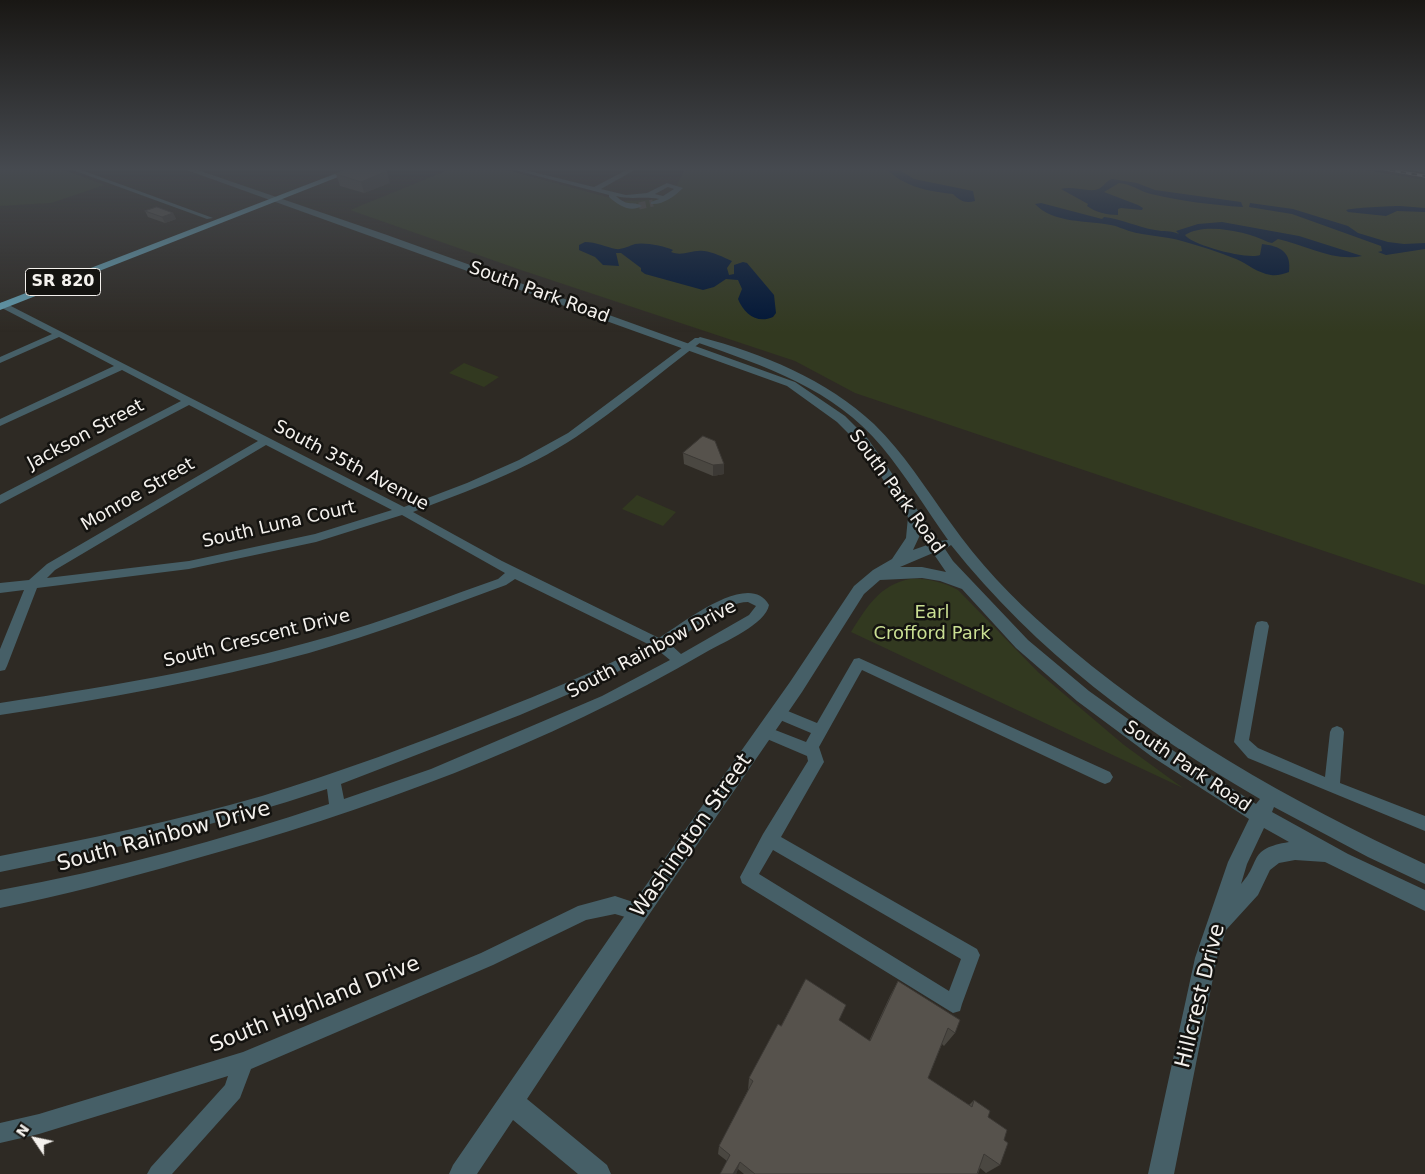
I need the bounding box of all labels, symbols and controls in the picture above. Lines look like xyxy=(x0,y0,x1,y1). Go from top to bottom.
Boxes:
street label: South Park Road xyxy=(466,258,612,328)
road number: SR 820 xyxy=(26,268,100,296)
street label: Jackson Street xyxy=(24,395,148,475)
street label: South 35th Avenue xyxy=(270,416,432,516)
street label: South Park Road xyxy=(844,426,948,558)
street label: Monroe Street xyxy=(77,454,199,536)
street label: South Luna Court xyxy=(200,497,358,553)
street label: South Rainbow Drive xyxy=(564,596,740,704)
park label: Earl Crofford Park xyxy=(873,602,991,644)
street label: South Crescent Drive xyxy=(162,605,352,673)
street label: South Park Road xyxy=(1120,717,1254,817)
street label: Washington Street xyxy=(626,749,758,923)
street label: South Rainbow Drive xyxy=(55,796,273,878)
street label: Hillcrest Drive xyxy=(1171,921,1231,1071)
street label: South Highland Drive xyxy=(206,951,424,1059)
north arrow xyxy=(10,1114,60,1164)
text: N xyxy=(13,1121,32,1140)

